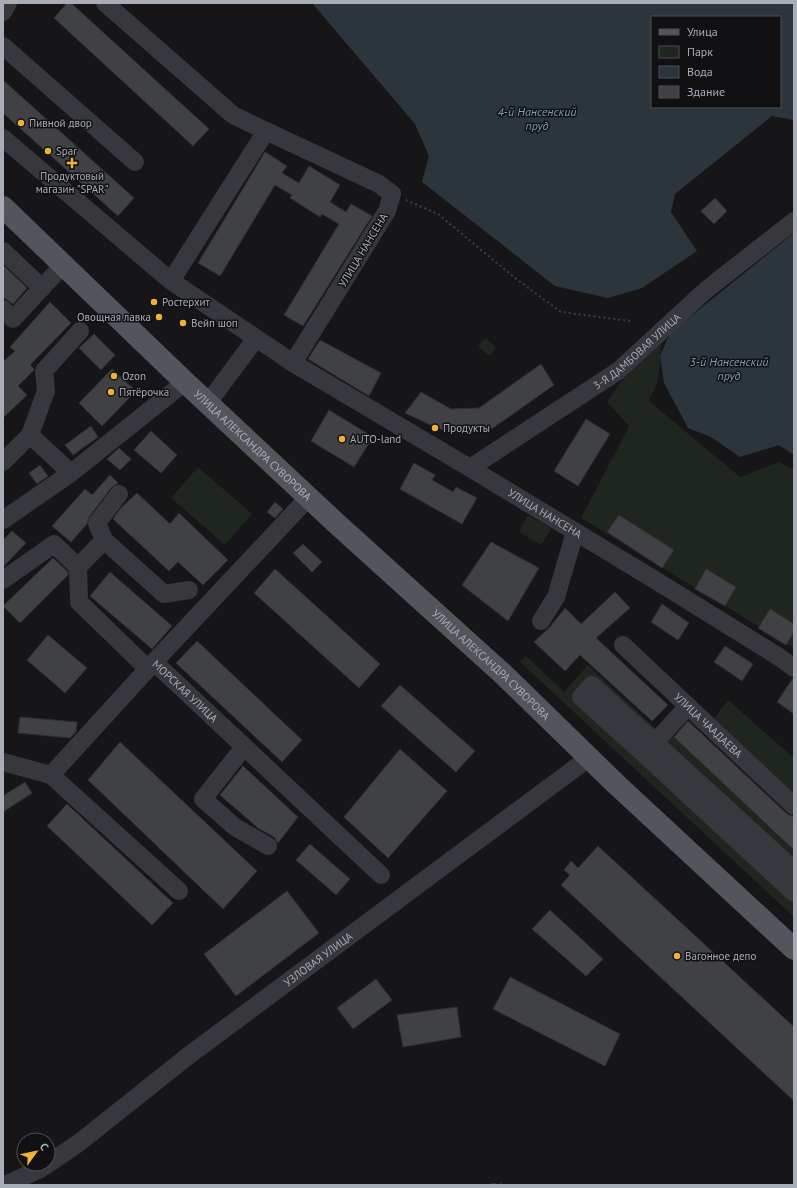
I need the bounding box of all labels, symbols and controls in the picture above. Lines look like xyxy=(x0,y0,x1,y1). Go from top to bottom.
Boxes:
legend xyxy=(651,16,781,108)
text: Улица xyxy=(687,24,718,39)
text: Парк xyxy=(687,44,713,59)
text: Вода xyxy=(687,64,713,79)
text: Здание xyxy=(687,84,725,99)
water label: 4-й Нансенский пруд xyxy=(498,104,576,133)
place label: Пивной двор xyxy=(29,116,92,130)
marker: Пивной двор xyxy=(16,118,26,128)
place label: Spar xyxy=(56,144,77,158)
marker: Spar xyxy=(43,146,53,156)
marker: Продуктовый магазин "SPAR" xyxy=(67,158,77,168)
place label: Продуктовый магазин "SPAR" xyxy=(36,169,109,196)
street label: УЛИЦА НАНСЕНА xyxy=(335,210,391,290)
place label: Ростерхит xyxy=(162,295,211,309)
marker: Ростерхит xyxy=(149,297,159,307)
place label: Овощная лавка xyxy=(77,310,151,324)
street label: 3-Я ДАМБОВАЯ УЛИЦА xyxy=(590,310,684,392)
marker: Овощная лавка xyxy=(154,312,164,322)
place label: Вейп шоп xyxy=(191,316,238,330)
marker: Вейп шоп xyxy=(178,318,188,328)
water label: 3-й Нансенский пруд xyxy=(690,354,768,383)
place label: Ozon xyxy=(122,369,146,383)
marker: Ozon xyxy=(109,371,119,381)
place label: Пятёрочка xyxy=(119,385,169,399)
marker: Пятёрочка xyxy=(106,387,116,397)
street label: УЛИЦА АЛЕКСАНДРА СУВОРОВА xyxy=(191,387,315,504)
place label: Продукты xyxy=(443,421,490,435)
marker: Продукты xyxy=(430,423,440,433)
place label: AUTO-land xyxy=(350,432,401,446)
marker: AUTO-land xyxy=(337,434,347,444)
street label: УЛИЦА НАНСЕНА xyxy=(505,486,585,541)
street label: УЛИЦА АЛЕКСАНДРА СУВОРОВА xyxy=(429,606,553,723)
street label: МОРСКАЯ УЛИЦА xyxy=(149,657,221,726)
street label: УЛИЦА ЧААДАЕВА xyxy=(671,690,746,761)
street label: УЗЛОВАЯ УЛИЦА xyxy=(281,929,356,989)
place label: Вагонное депо xyxy=(685,949,756,963)
marker: Вагонное депо xyxy=(672,951,682,961)
north arrow xyxy=(16,1132,56,1172)
text: С xyxy=(37,1140,52,1153)

